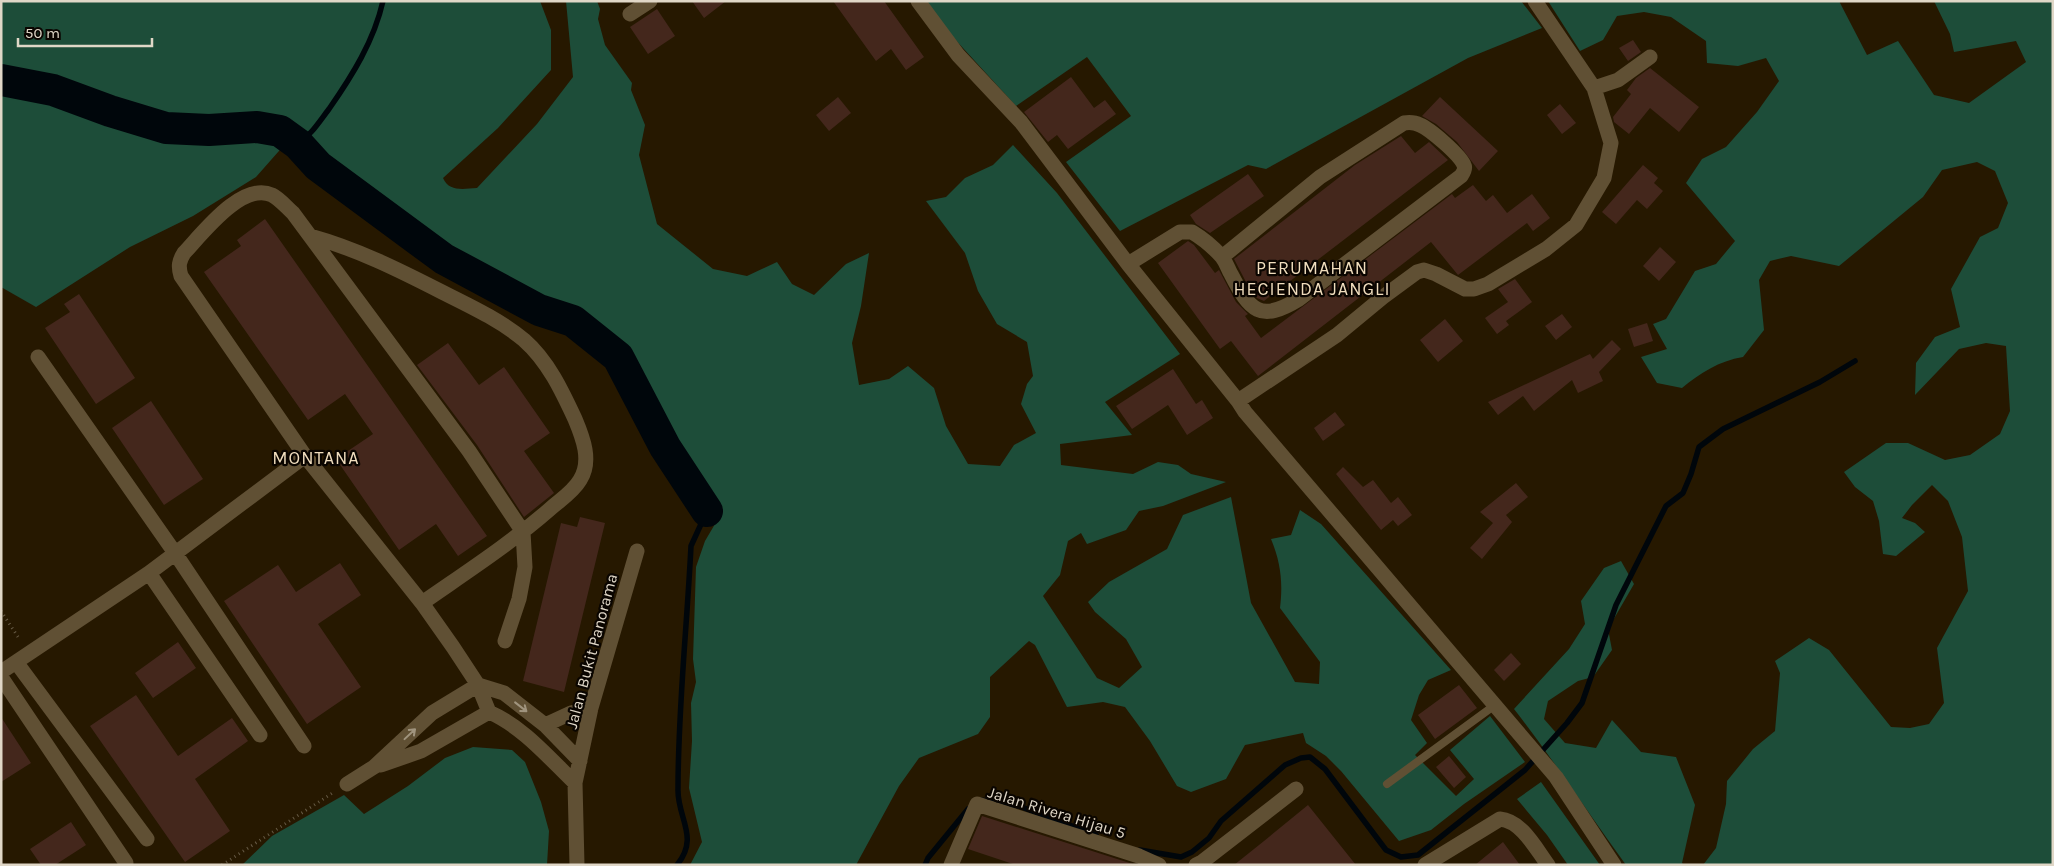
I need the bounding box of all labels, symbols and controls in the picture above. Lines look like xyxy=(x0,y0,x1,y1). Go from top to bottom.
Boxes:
scale bar xyxy=(18,15,151,47)
text: 50 m xyxy=(25,24,60,42)
district label: PERUMAHAN HECIENDA JANGLI xyxy=(1233,257,1391,300)
district label: MONTANA xyxy=(272,447,360,469)
street label: Jalan Bukit Panorama xyxy=(562,572,621,731)
one-way arrow xyxy=(514,701,527,712)
one-way arrow xyxy=(403,728,416,740)
street label: Jalan Rivera Hijau 5 xyxy=(986,782,1128,842)

